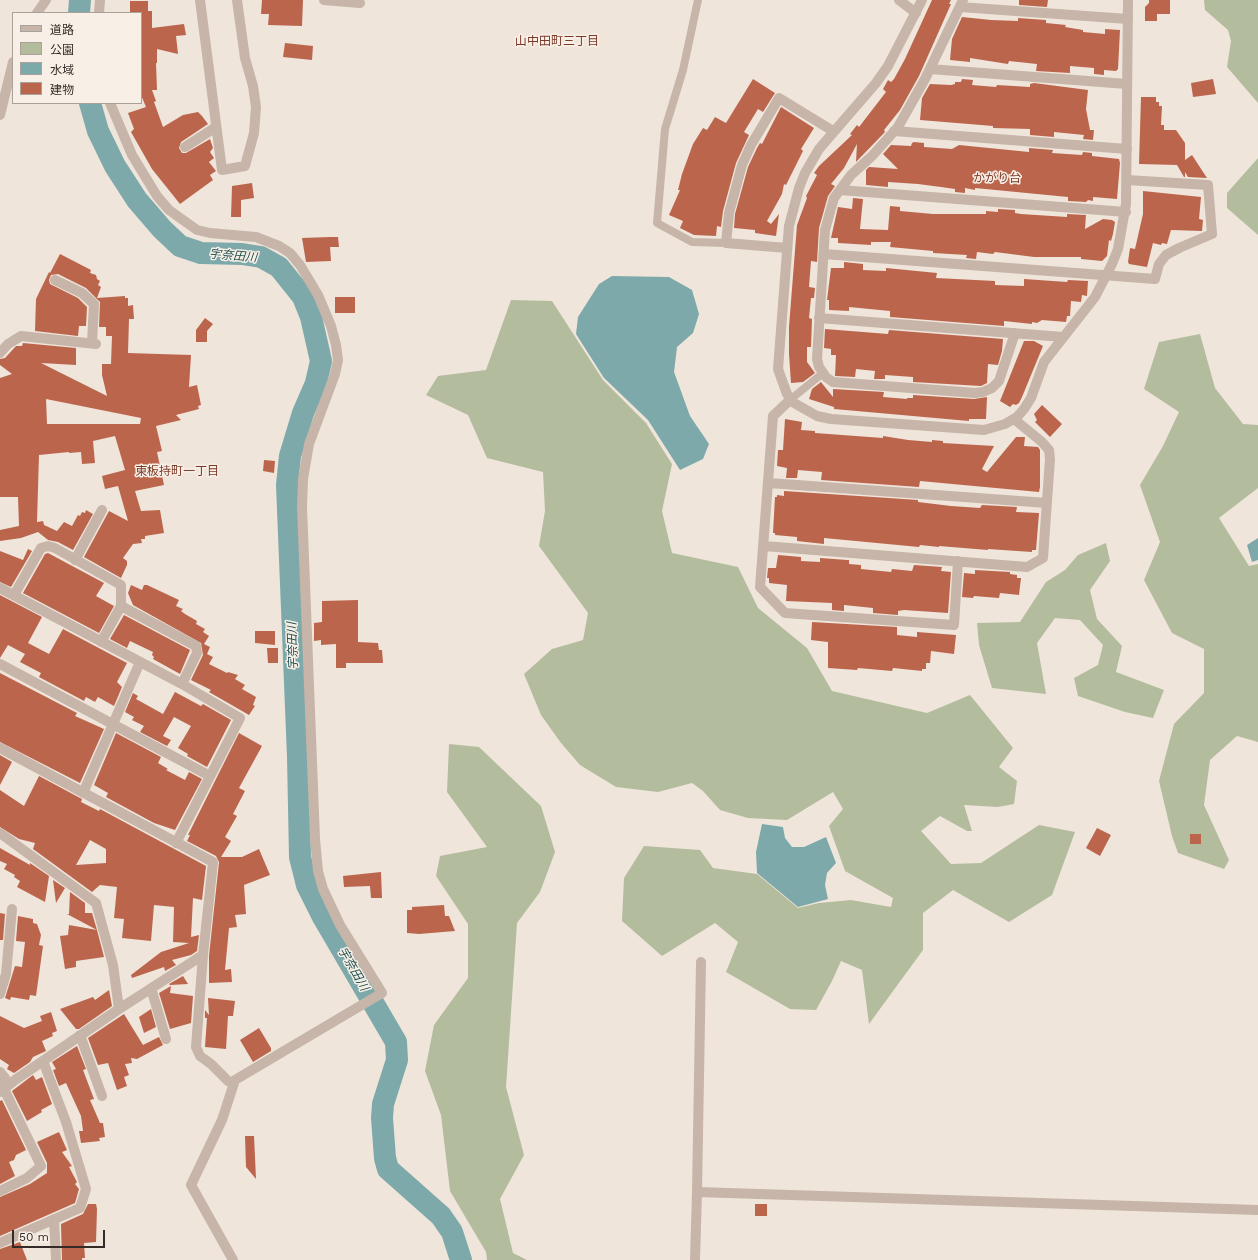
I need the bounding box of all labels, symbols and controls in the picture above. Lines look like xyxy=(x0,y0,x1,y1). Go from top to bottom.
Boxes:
legend xyxy=(12,12,142,104)
text: 道路 xyxy=(50,23,74,37)
district label: 山中田町三丁目 xyxy=(515,34,599,48)
text: 公園 xyxy=(50,43,74,57)
text: 水域 xyxy=(50,63,74,77)
text: 建物 xyxy=(50,83,74,97)
district label: かがり台 xyxy=(973,171,1021,185)
water label: 宇奈田川 xyxy=(208,247,258,265)
district label: 東板持町一丁目 xyxy=(135,464,219,478)
water label: 宇奈田川 xyxy=(285,622,301,670)
water label: 宇奈田川 xyxy=(335,945,371,993)
scale bar xyxy=(14,1222,107,1248)
text: 50 m xyxy=(19,1230,49,1244)

